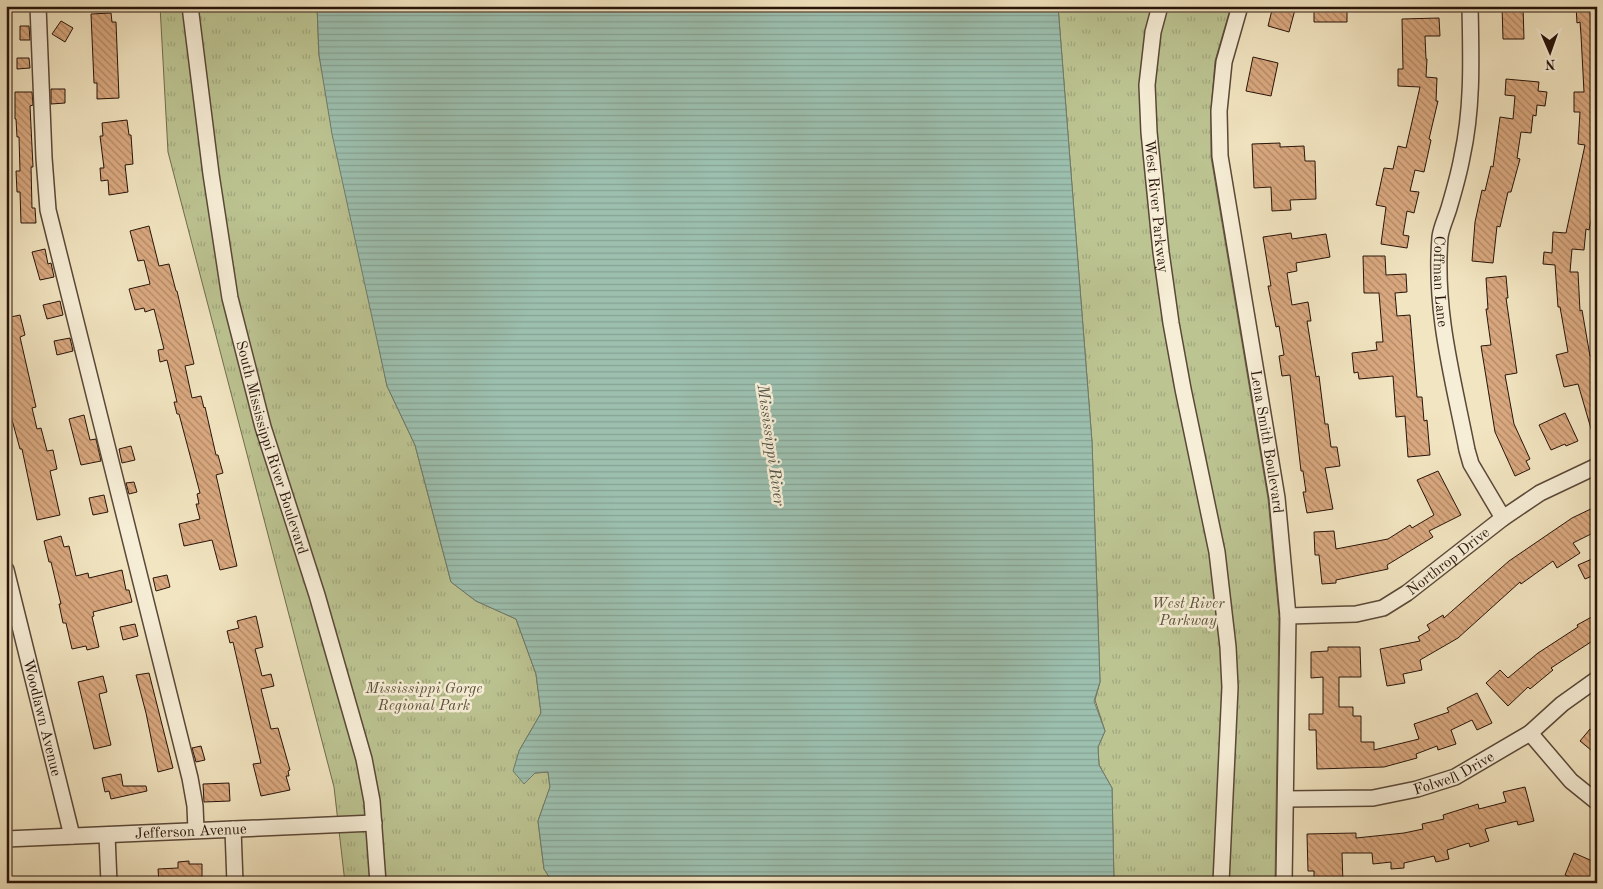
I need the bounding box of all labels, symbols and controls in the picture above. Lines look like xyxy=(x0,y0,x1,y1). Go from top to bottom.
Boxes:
north arrow xyxy=(1526,28,1576,78)
text: N xyxy=(1545,57,1556,71)
street label: West River Parkway xyxy=(1141,139,1170,274)
street label: Coffman Lane xyxy=(1430,235,1449,328)
street label: South Mississippi River Boulevard xyxy=(232,339,310,557)
street label: Lena Smith Boulevard xyxy=(1247,369,1284,514)
water label: Mississippi River xyxy=(753,383,787,508)
street label: Northrop Drive xyxy=(1405,525,1493,599)
park label: West River Parkway xyxy=(1151,597,1225,629)
street label: Woodlawn Avenue xyxy=(19,658,63,778)
park label: Mississippi Gorge Regional Park xyxy=(365,682,482,714)
street label: Folwell Drive xyxy=(1412,750,1497,799)
street label: Jefferson Avenue xyxy=(135,823,247,842)

